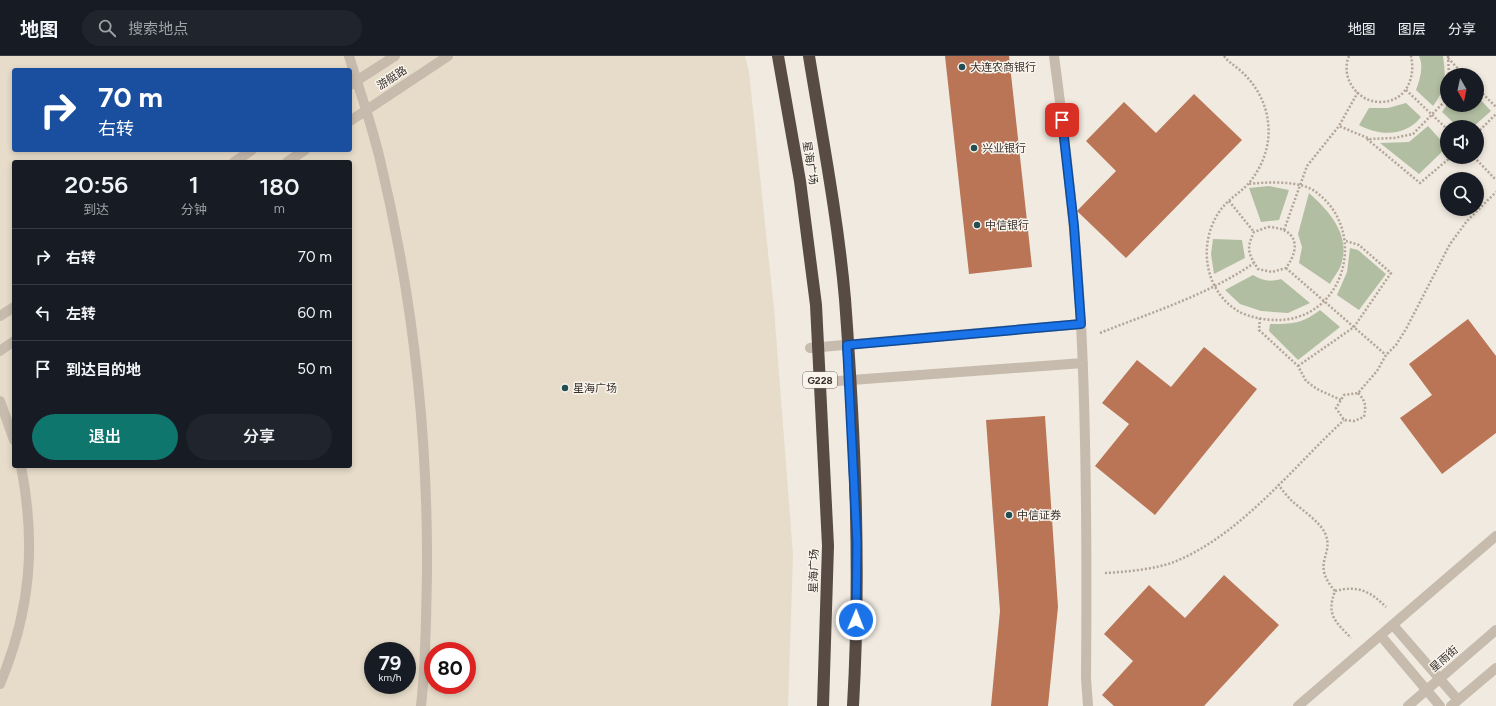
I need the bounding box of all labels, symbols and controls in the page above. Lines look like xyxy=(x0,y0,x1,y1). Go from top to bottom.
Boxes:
search box xyxy=(82,10,362,46)
icon: search xyxy=(96,17,118,39)
text: 地图 xyxy=(20,18,58,41)
text: 搜索地点 xyxy=(128,20,188,38)
text: 地图 xyxy=(1348,21,1376,38)
text: 图层 xyxy=(1398,21,1426,38)
text: 分享 xyxy=(1448,21,1476,38)
place label: 大连农商银行 xyxy=(970,61,1036,74)
marker: 大连农商银行 xyxy=(957,62,967,72)
street label: 游艇路 xyxy=(375,64,409,92)
north arrow xyxy=(1440,68,1484,112)
map controls xyxy=(1440,68,1484,216)
text: 70 m xyxy=(98,80,163,114)
icon: right xyxy=(32,84,84,136)
pin xyxy=(1045,103,1079,137)
icon: arrive xyxy=(1051,109,1073,131)
text: 右转 xyxy=(98,118,134,140)
button: sound xyxy=(1440,120,1484,164)
street label: 星海广场 xyxy=(800,140,820,186)
place label: 兴业银行 xyxy=(982,142,1026,155)
marker: 兴业银行 xyxy=(969,143,979,153)
text: 20:56 xyxy=(65,170,128,199)
text: 1 xyxy=(189,170,199,199)
text: 180 xyxy=(259,172,299,201)
button: search xyxy=(1440,172,1484,216)
text: m xyxy=(274,201,285,216)
text: 到达 xyxy=(83,202,109,217)
text: 分钟 xyxy=(181,202,207,217)
place label: 中信银行 xyxy=(985,219,1029,232)
marker: 中信银行 xyxy=(972,220,982,230)
icon: right xyxy=(32,246,54,268)
text: 70 m xyxy=(298,248,332,266)
text: 右转 xyxy=(66,249,96,267)
icon: left xyxy=(32,302,54,324)
text: 60 m xyxy=(297,304,332,322)
text: 左转 xyxy=(66,305,96,323)
icon: arrive xyxy=(32,358,54,380)
text: 50 m xyxy=(297,360,332,378)
text: 到达目的地 xyxy=(66,361,141,379)
road number: G228 xyxy=(803,372,837,388)
place label: 星海广场 xyxy=(573,382,617,395)
marker: 星海广场 xyxy=(560,383,570,393)
button: 退出 xyxy=(32,414,178,460)
button: 分享 xyxy=(186,414,332,460)
place label: 中信证券 xyxy=(1017,509,1061,522)
marker: 中信证券 xyxy=(1004,510,1014,520)
street label: 星海广场 xyxy=(807,549,821,593)
position arrow xyxy=(835,599,877,641)
speed limit sign: 80 xyxy=(424,642,476,694)
street label: 星雨街 xyxy=(1427,643,1461,675)
text: 79 xyxy=(379,651,401,675)
text: km/h xyxy=(379,671,401,684)

